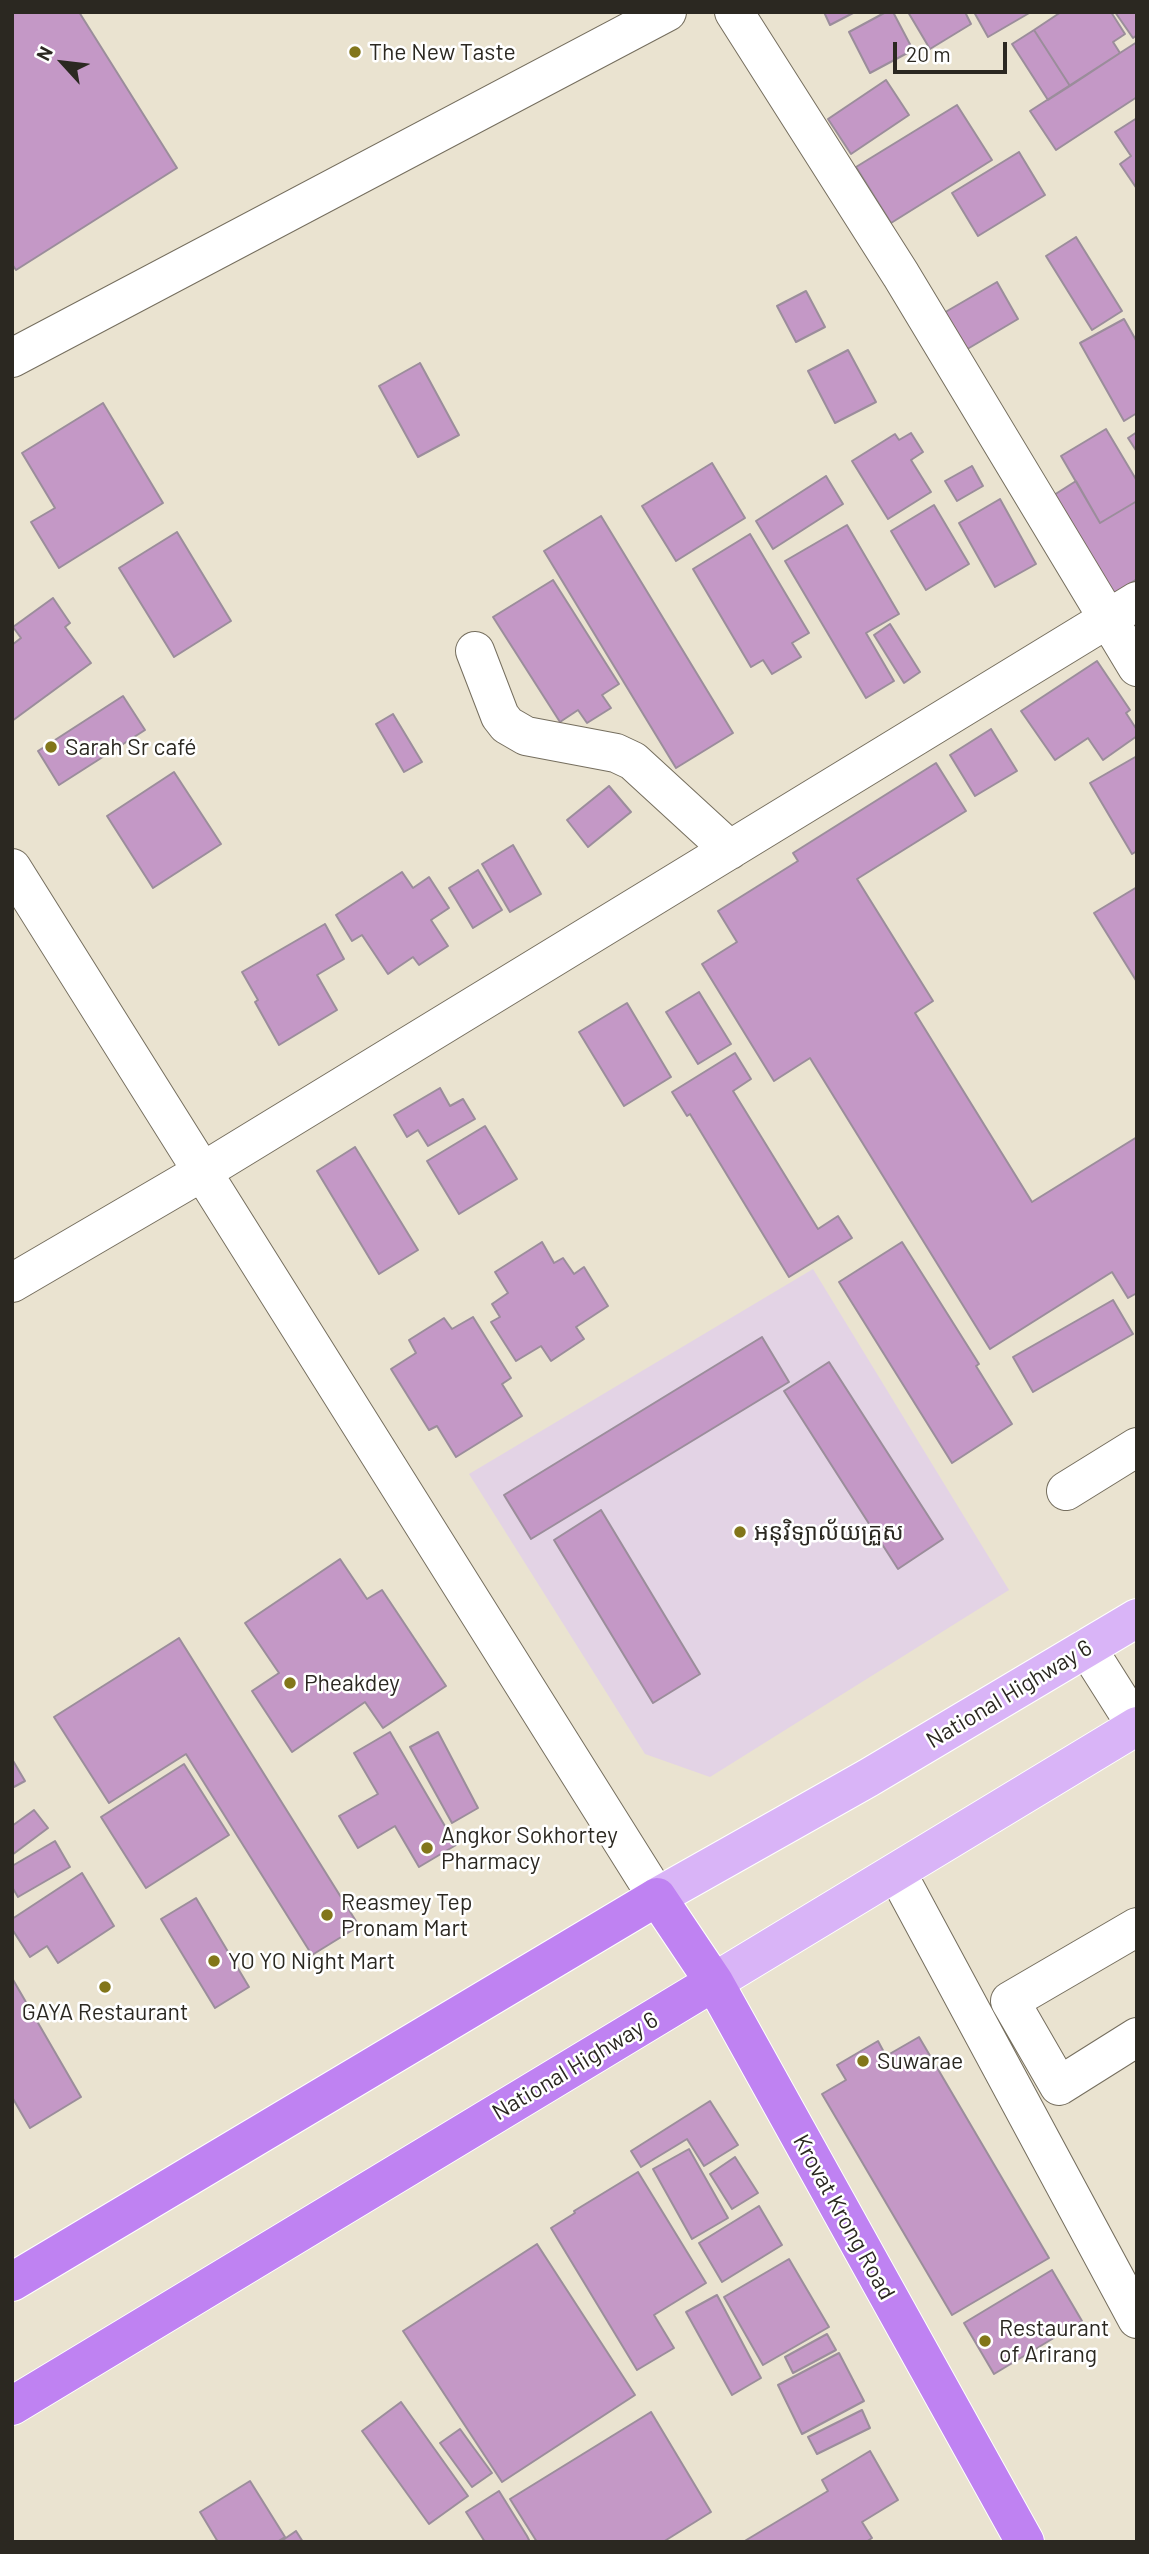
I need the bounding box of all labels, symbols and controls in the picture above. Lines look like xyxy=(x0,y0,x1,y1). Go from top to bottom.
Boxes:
north arrow xyxy=(28,28,98,98)
scale bar xyxy=(897,28,1011,72)
place label: The New Taste xyxy=(369,38,516,66)
text: 20 m xyxy=(906,41,951,66)
text: N xyxy=(31,42,57,64)
marker: The New Taste xyxy=(347,44,363,60)
place label: Sarah Sr café xyxy=(65,733,197,761)
marker: Sarah Sr café xyxy=(43,739,59,755)
place label: អនុវិទ្យាល័យគ្រួស xyxy=(754,1518,904,1546)
marker: អនុវិទ្យាល័យគ្រួស xyxy=(732,1524,748,1540)
street label: National Highway 6 xyxy=(921,1634,1097,1754)
place label: Pheakdey xyxy=(304,1669,400,1697)
marker: Pheakdey xyxy=(282,1675,298,1691)
place label: Angkor Sokhortey Pharmacy xyxy=(441,1821,618,1875)
marker: Angkor Sokhortey Pharmacy xyxy=(419,1840,435,1856)
place label: Reasmey Tep Pronam Mart xyxy=(341,1888,472,1942)
marker: Reasmey Tep Pronam Mart xyxy=(319,1907,335,1923)
place label: YO YO Night Mart xyxy=(228,1947,395,1975)
marker: YO YO Night Mart xyxy=(206,1953,222,1969)
marker: GAYA Restaurant xyxy=(97,1979,113,1995)
place label: GAYA Restaurant xyxy=(22,1998,188,2026)
street label: National Highway 6 xyxy=(487,2006,663,2126)
place label: Suwarae xyxy=(877,2047,963,2075)
marker: Suwarae xyxy=(855,2053,871,2069)
street label: Krovat Krong Road xyxy=(787,2130,901,2304)
place label: Restaurant of Arirang xyxy=(999,2314,1109,2368)
marker: Restaurant of Arirang xyxy=(977,2333,993,2349)

